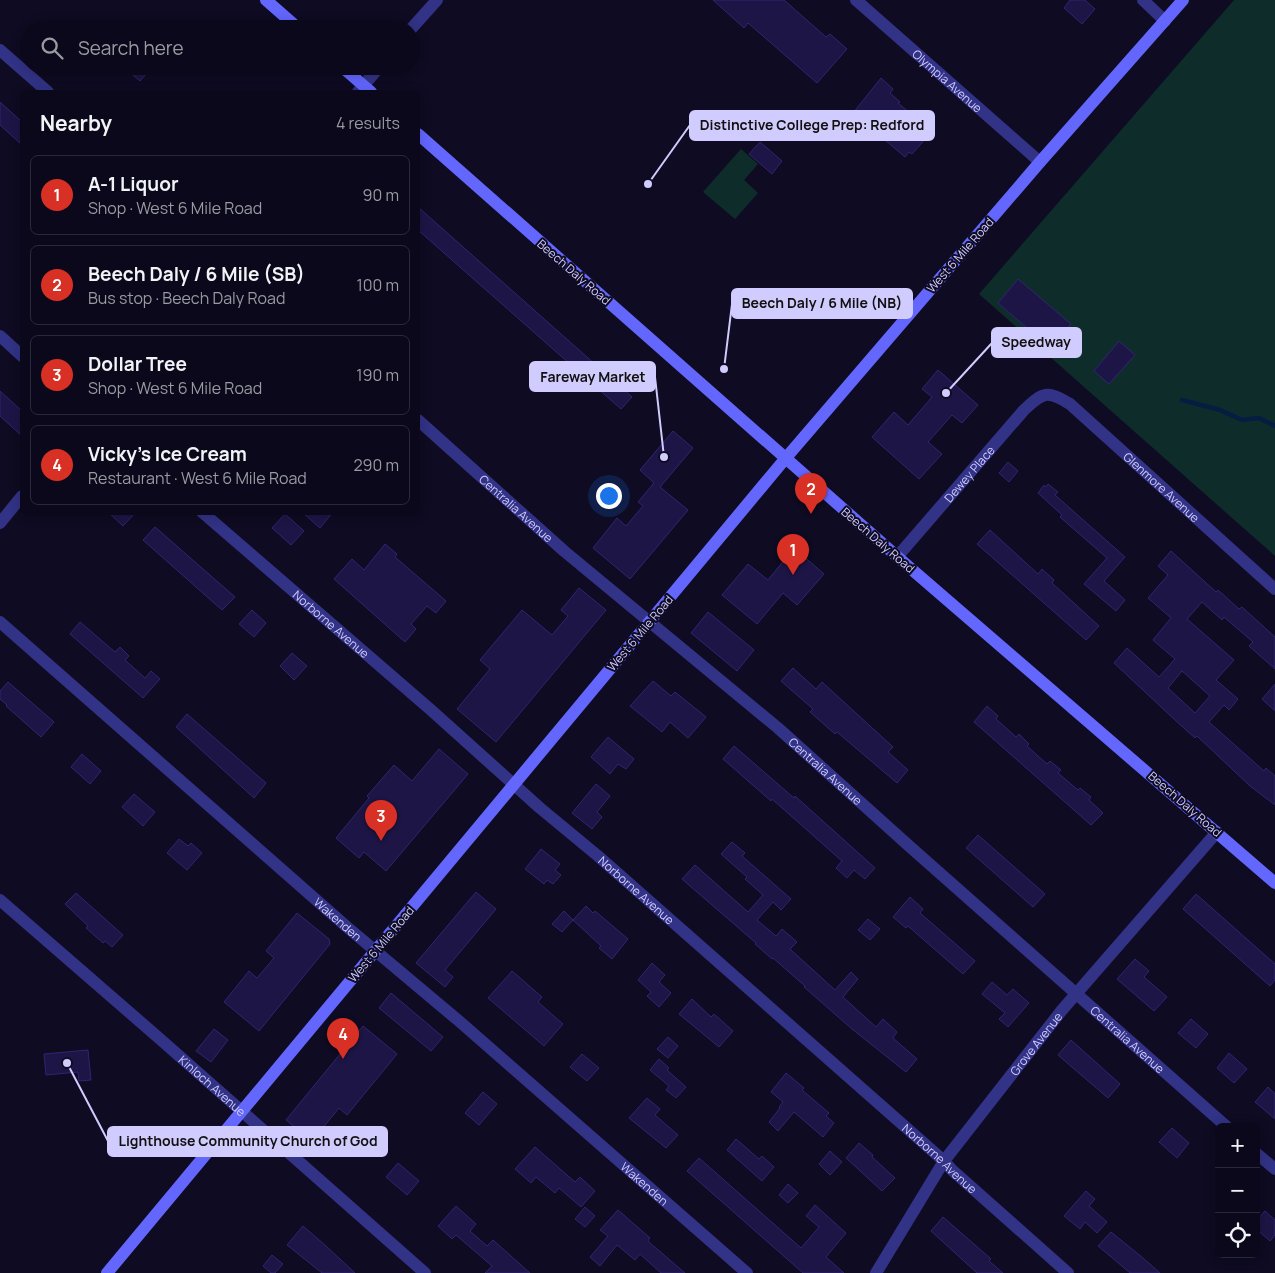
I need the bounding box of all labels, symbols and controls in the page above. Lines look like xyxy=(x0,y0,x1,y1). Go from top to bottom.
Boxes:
search box xyxy=(20,20,420,75)
icon: search xyxy=(38,34,66,62)
text: Search here xyxy=(78,35,184,61)
street label: Olympia Avenue xyxy=(909,45,986,116)
text: Nearby xyxy=(40,109,112,137)
callout: Distinctive College Prep: Redford xyxy=(690,111,934,140)
text: 4 results xyxy=(336,112,400,134)
text: Distinctive College Prep: Redford xyxy=(700,115,924,134)
text: A-1 Liquor xyxy=(88,171,178,197)
text: 1 xyxy=(53,184,61,206)
text: 90 m xyxy=(363,184,399,206)
text: Shop · West 6 Mile Road xyxy=(88,197,262,219)
street label: West 6 Mile Road xyxy=(923,214,997,296)
street label: Beech Daly Road xyxy=(534,235,614,309)
text: Beech Daly / 6 Mile (SB) xyxy=(88,261,305,287)
text: 2 xyxy=(52,274,62,296)
text: 100 m xyxy=(356,274,399,296)
text: Bus stop · Beech Daly Road xyxy=(88,287,285,309)
callout: Beech Daly / 6 Mile (NB) xyxy=(732,289,912,318)
text: Beech Daly / 6 Mile (NB) xyxy=(742,293,902,312)
callout: Speedway xyxy=(992,328,1081,357)
text: Speedway xyxy=(1001,332,1071,351)
text: Dollar Tree xyxy=(88,351,187,377)
callout: Fareway Market xyxy=(530,362,655,391)
text: 3 xyxy=(52,364,62,386)
text: 190 m xyxy=(356,364,399,386)
text: Fareway Market xyxy=(540,367,646,386)
text: Shop · West 6 Mile Road xyxy=(88,377,262,399)
text: Vicky's Ice Cream xyxy=(88,441,247,467)
street label: Dewey Place xyxy=(940,442,998,506)
street label: Glenmore Avenue xyxy=(1120,448,1204,526)
text: 4 xyxy=(52,454,62,476)
text: 290 m xyxy=(353,454,399,476)
text: Restaurant · West 6 Mile Road xyxy=(88,467,307,489)
street label: Centralia Avenue xyxy=(476,470,557,546)
pin: 2 xyxy=(795,473,827,514)
your location xyxy=(596,483,622,509)
street label: Beech Daly Road xyxy=(838,503,918,577)
pin: 1 xyxy=(777,534,809,575)
street label: Norborne Avenue xyxy=(290,586,373,662)
street label: West 6 Mile Road xyxy=(603,591,677,675)
street label: Centralia Avenue xyxy=(785,733,866,809)
street label: Beech Daly Road xyxy=(1145,767,1225,841)
pin: 3 xyxy=(365,800,397,841)
street label: Norborne Avenue xyxy=(595,852,678,928)
street label: Wakenden xyxy=(311,893,366,945)
street label: West 6 Mile Road xyxy=(344,902,418,986)
street label: Centralia Avenue xyxy=(1087,1002,1169,1077)
street label: Grove Avenue xyxy=(1006,1008,1066,1079)
pin: 4 xyxy=(327,1018,359,1059)
street label: Kinloch Avenue xyxy=(175,1051,250,1120)
street label: Norborne Avenue xyxy=(899,1120,981,1197)
map controls xyxy=(1215,1123,1260,1258)
button: + xyxy=(1215,1123,1260,1168)
callout: Lighthouse Community Church of God xyxy=(108,1127,387,1156)
text: Lighthouse Community Church of God xyxy=(118,1131,378,1150)
street label: Wakenden xyxy=(617,1158,672,1209)
button: − xyxy=(1215,1168,1260,1213)
button: locate xyxy=(1215,1213,1260,1258)

